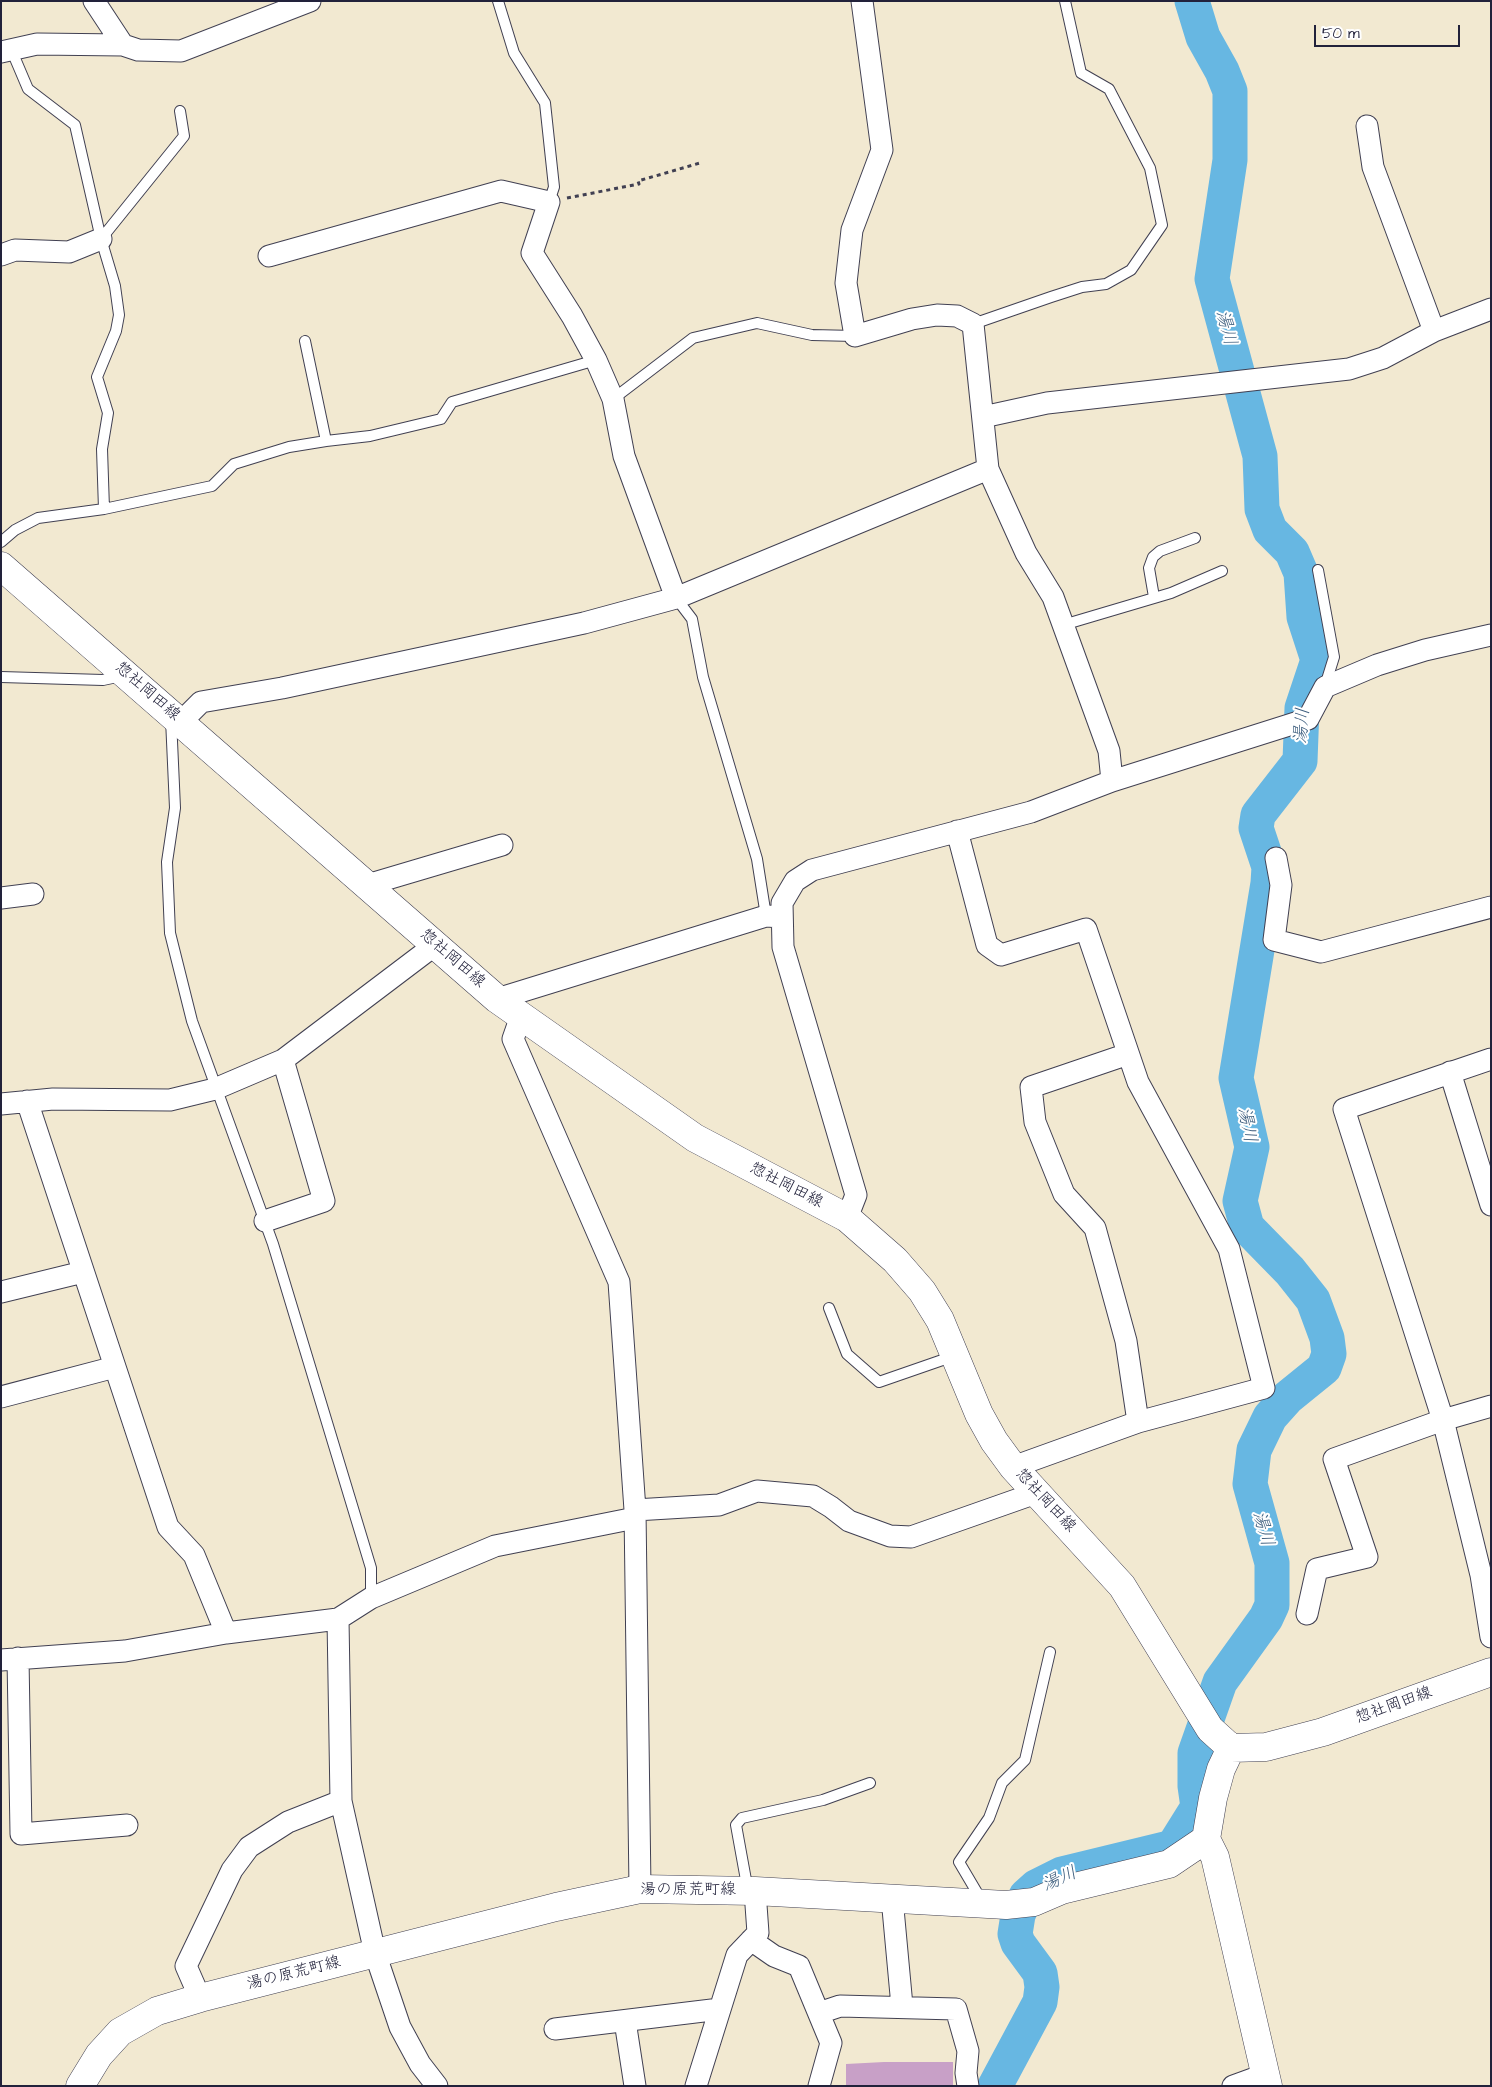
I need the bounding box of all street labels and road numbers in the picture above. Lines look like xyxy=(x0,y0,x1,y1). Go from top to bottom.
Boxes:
street label: 惣社岡田線 xyxy=(111,659,183,725)
street label: 惣社岡田線 xyxy=(416,926,488,992)
street label: 惣社岡田線 xyxy=(746,1159,826,1213)
street label: 惣社岡田線 xyxy=(1011,1465,1079,1537)
street label: 惣社岡田線 xyxy=(1353,1683,1435,1729)
street label: 湯の原荒町線 xyxy=(640,1881,736,1901)
street label: 湯の原荒町線 xyxy=(245,1953,343,1995)

